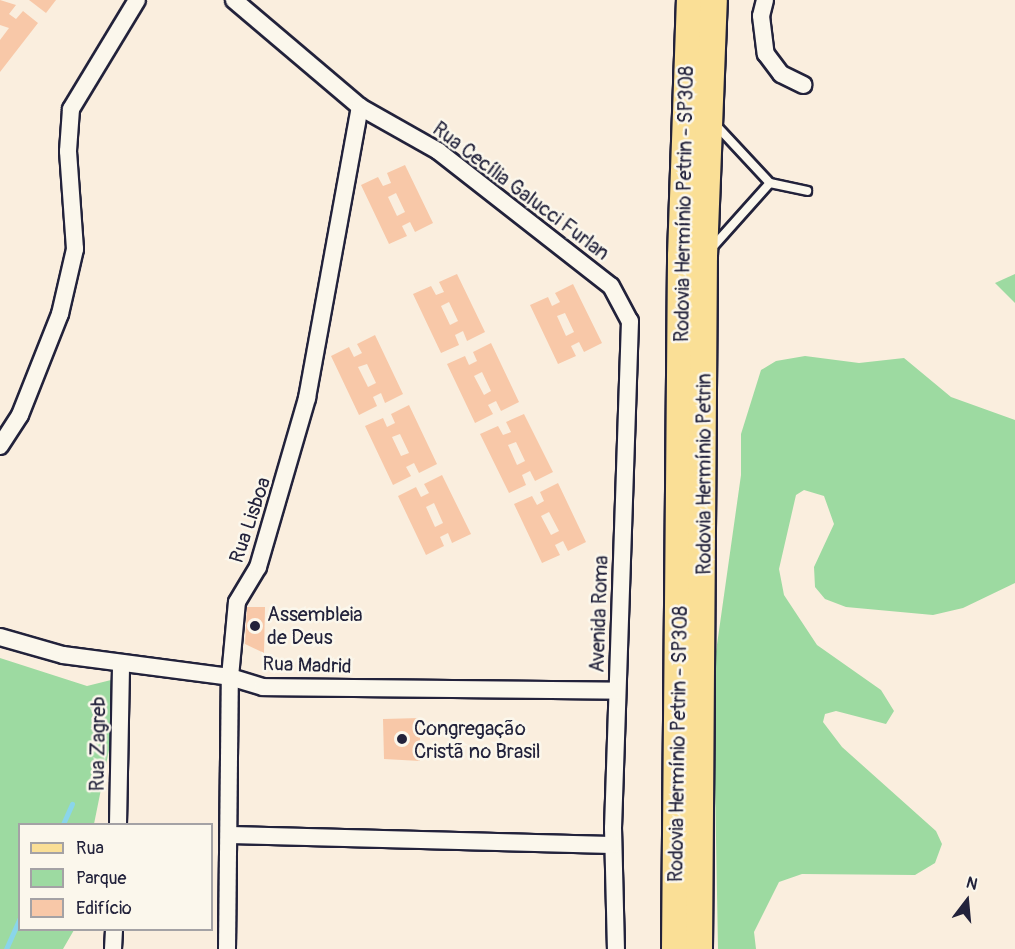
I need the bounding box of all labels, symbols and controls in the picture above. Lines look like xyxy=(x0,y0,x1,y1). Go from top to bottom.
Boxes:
street label: Rodovia Hermínio Petrin - SP308 xyxy=(670,66,698,342)
street label: Rua Cecília Galucci Furlan xyxy=(428,117,614,265)
street label: Rodovia Hermínio Petrin xyxy=(692,373,716,575)
street label: Rua Lisboa xyxy=(224,474,276,566)
street label: Avenida Roma xyxy=(585,555,613,673)
place label: Assembleia de Deus xyxy=(267,602,363,649)
street label: Rodovia Hermínio Petrin - SP308 xyxy=(664,606,692,882)
marker: Assembleia de Deus xyxy=(248,619,262,633)
street label: Rua Madrid xyxy=(262,651,352,679)
street label: Rua Zagreb xyxy=(85,696,111,792)
place label: Congregação Cristã no Brasil xyxy=(414,716,541,763)
marker: Congregação Cristã no Brasil xyxy=(395,732,409,746)
legend xyxy=(18,823,213,931)
text: Rua xyxy=(76,837,104,860)
text: Parque xyxy=(76,867,126,890)
north arrow xyxy=(937,871,997,931)
text: N xyxy=(964,873,980,895)
text: Edifício xyxy=(76,897,132,920)

